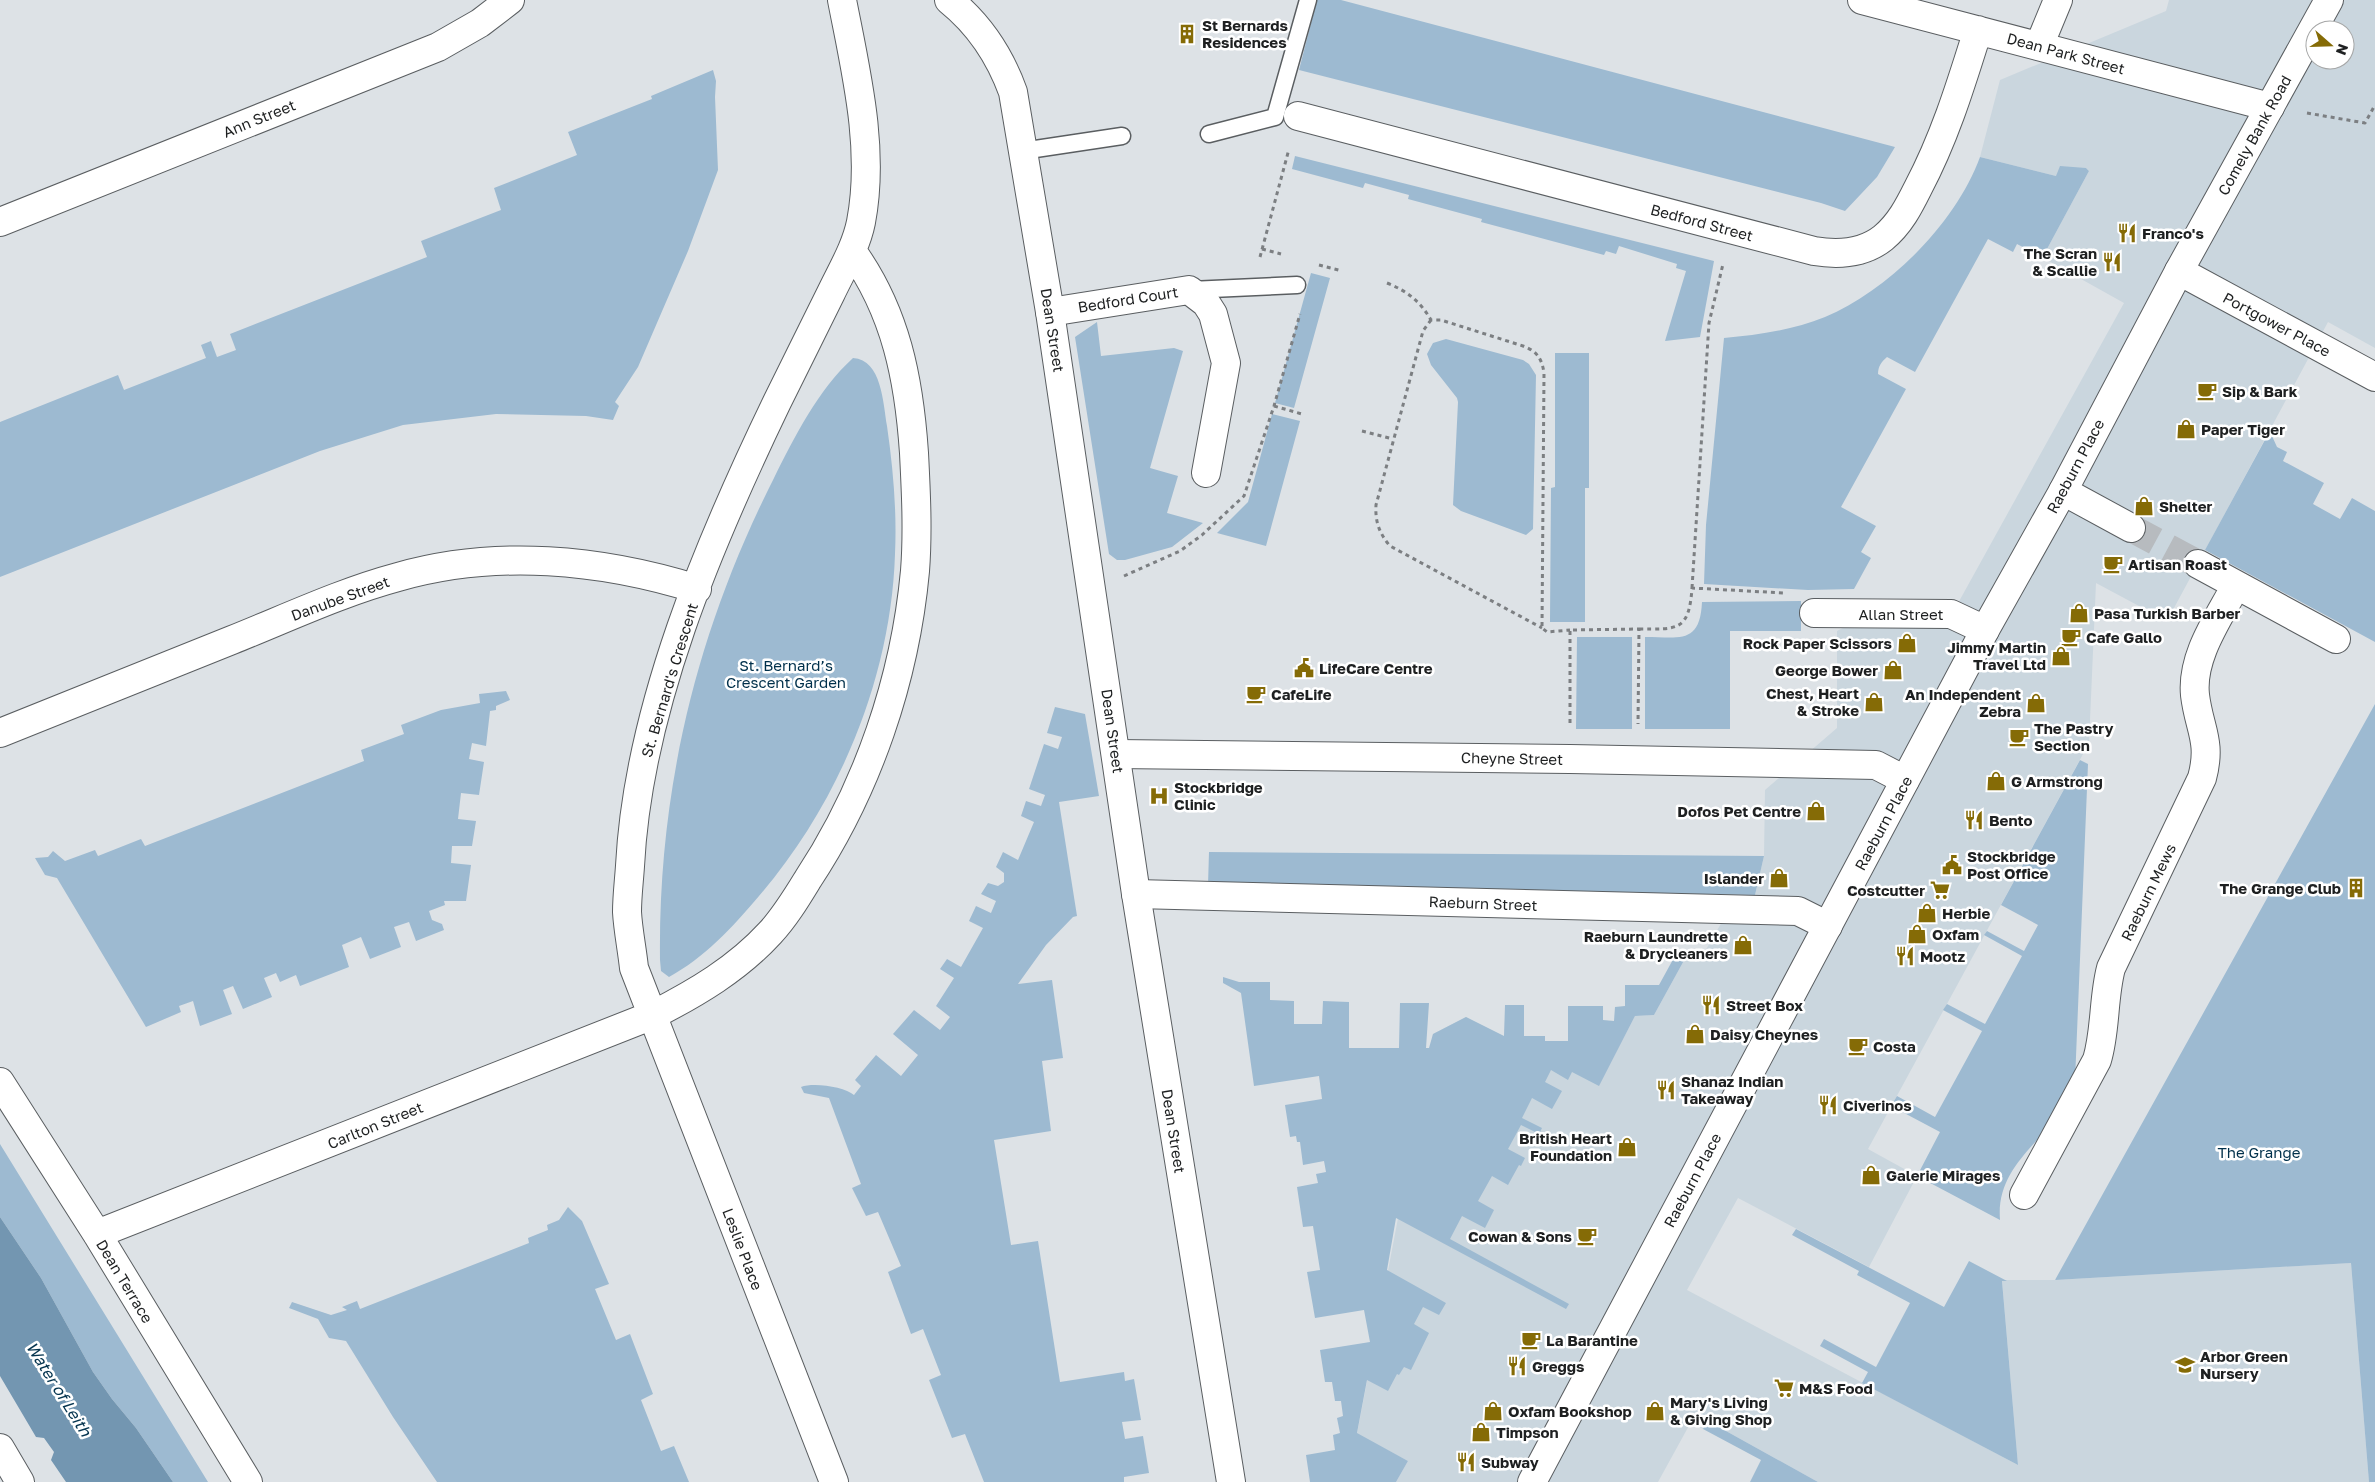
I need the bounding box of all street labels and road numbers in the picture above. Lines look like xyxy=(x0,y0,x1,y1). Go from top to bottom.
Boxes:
street label: Dean Park Street xyxy=(2005,29,2127,77)
street label: Comely Bank Road xyxy=(2214,72,2294,198)
street label: Ann Street xyxy=(220,95,298,141)
street label: Bedford Street xyxy=(1649,200,1755,244)
street label: Bedford Court xyxy=(1077,282,1179,316)
street label: Dean Street xyxy=(1037,287,1069,373)
street label: Portgower Place xyxy=(2220,288,2334,360)
street label: Raeburn Place xyxy=(2043,415,2108,516)
street label: Danube Street xyxy=(288,572,392,624)
street label: St. Bernard's Crescent xyxy=(637,601,701,759)
street label: Allan Street xyxy=(1858,605,1944,623)
street label: Dean Street xyxy=(1098,688,1128,774)
street label: Cheyne Street xyxy=(1461,748,1563,768)
street label: Raeburn Place xyxy=(1851,772,1916,873)
street label: Raeburn Mews xyxy=(2117,840,2179,944)
street label: Raeburn Street xyxy=(1428,892,1538,914)
street label: Dean Street xyxy=(1158,1088,1190,1174)
street label: Carlton Street xyxy=(325,1098,425,1152)
street label: Raeburn Place xyxy=(1660,1129,1725,1230)
street label: Leslie Place xyxy=(719,1205,767,1293)
street label: Dean Terrace xyxy=(93,1236,157,1326)

